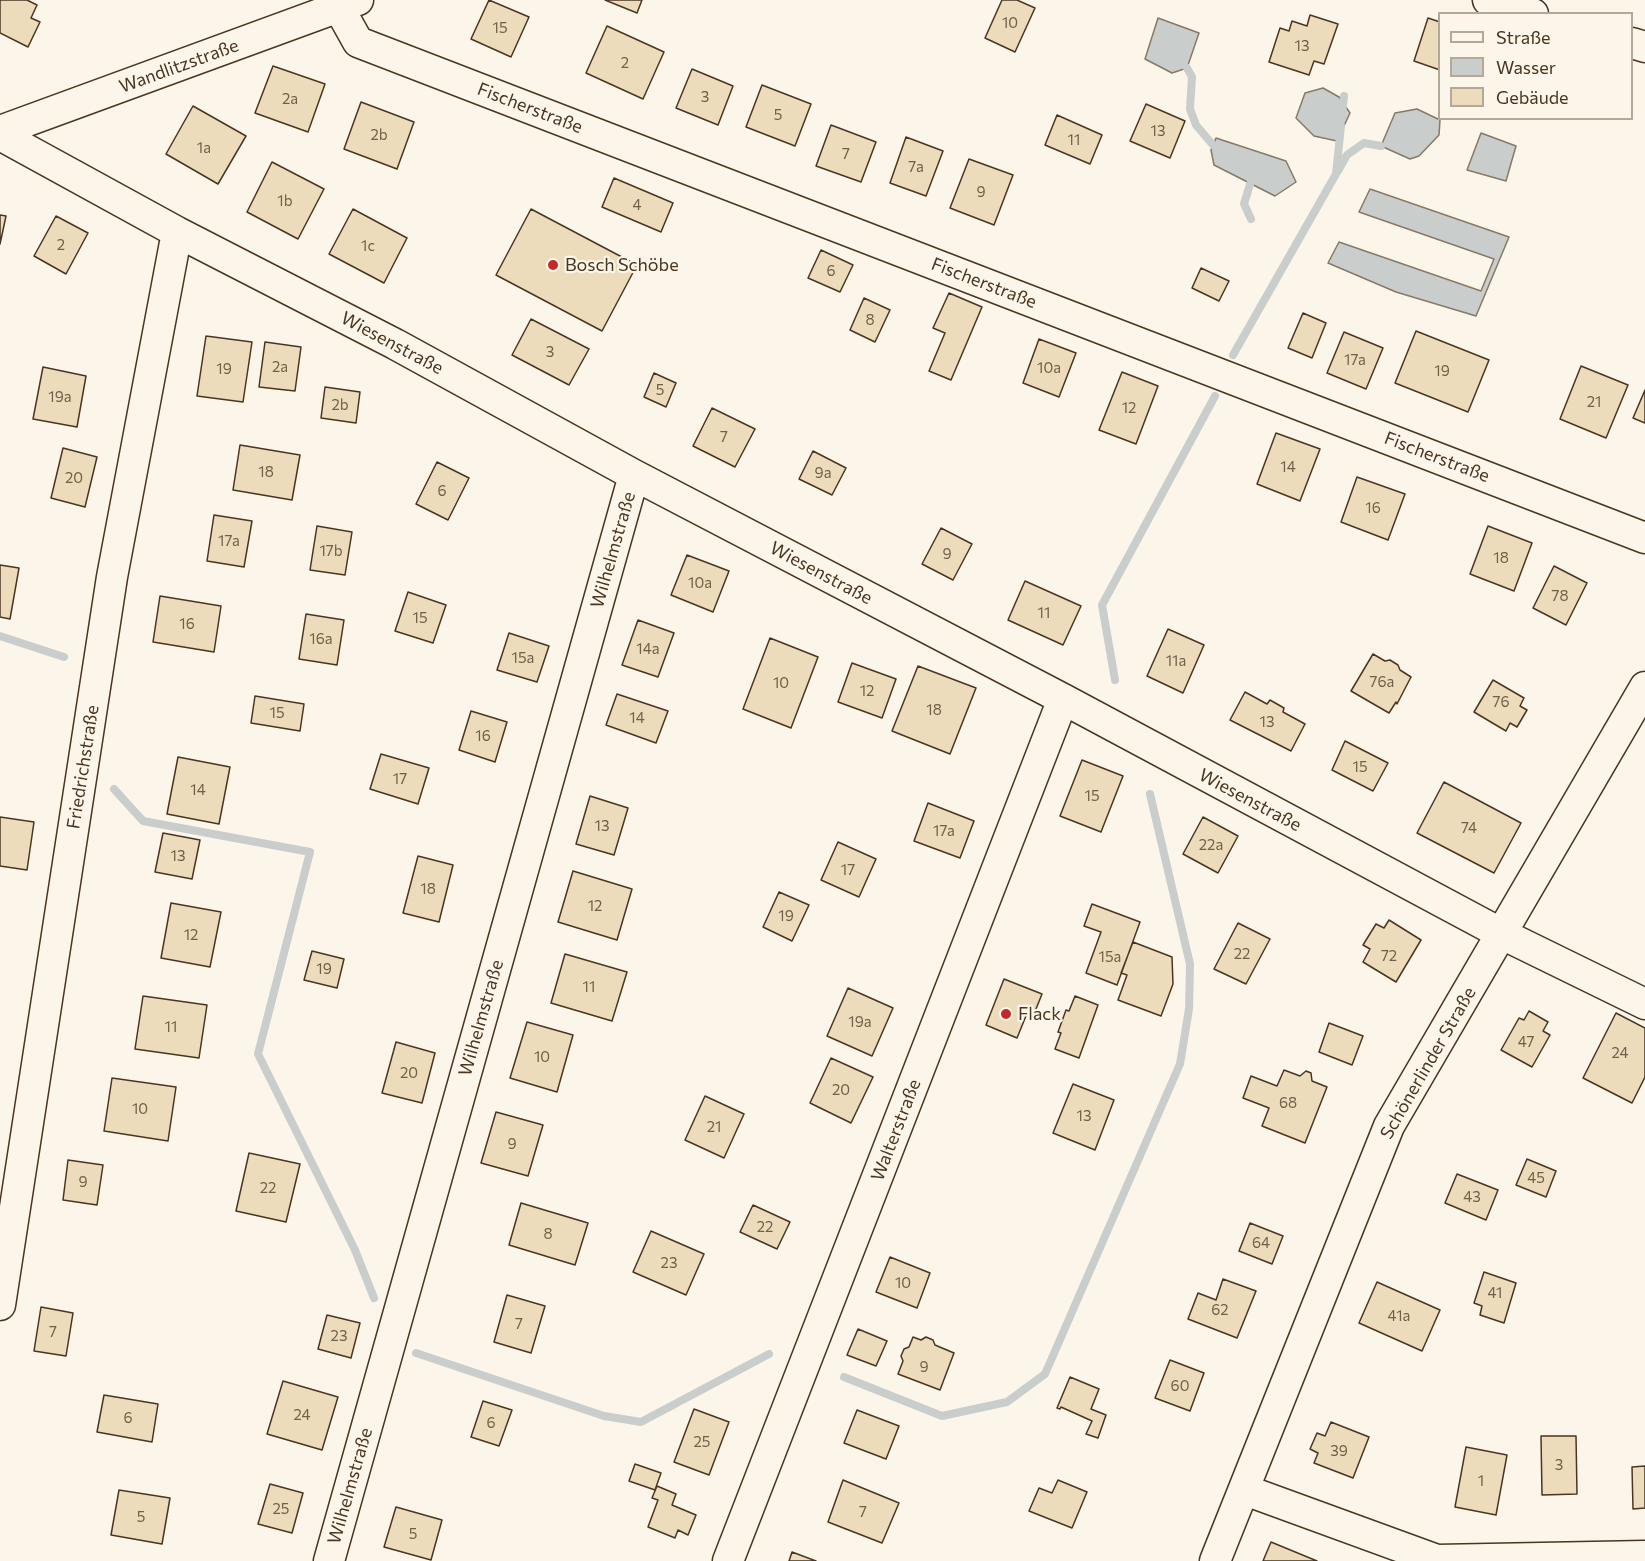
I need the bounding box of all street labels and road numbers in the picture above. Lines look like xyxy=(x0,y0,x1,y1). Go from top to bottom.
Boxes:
street label: Wandlitzstraße xyxy=(116,34,242,98)
street label: Fischerstraße xyxy=(474,78,586,138)
street label: Fischerstraße xyxy=(928,253,1040,313)
street label: Wiesenstraße xyxy=(337,307,447,379)
street label: Fischerstraße xyxy=(1381,427,1493,487)
street label: Wilhelmstraße xyxy=(586,489,640,611)
street label: Wiesenstraße xyxy=(766,537,876,609)
street label: Friedrichstraße xyxy=(63,704,103,830)
street label: Wiesenstraße xyxy=(1195,764,1305,836)
street label: Wilhelmstraße xyxy=(454,957,508,1079)
street label: Schönerlinder Straße xyxy=(1376,983,1480,1143)
street label: Walterstraße xyxy=(867,1076,925,1184)
street label: Wilhelmstraße xyxy=(323,1425,377,1547)

